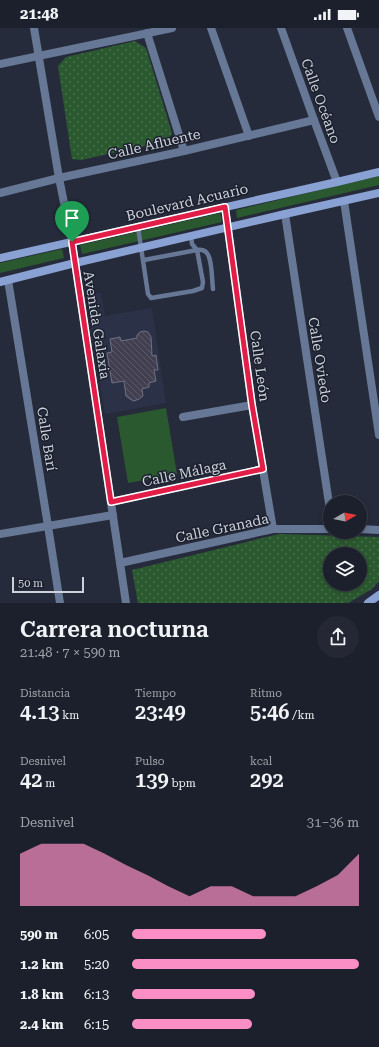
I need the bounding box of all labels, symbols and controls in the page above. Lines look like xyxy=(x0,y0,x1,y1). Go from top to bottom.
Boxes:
text: 21:48 xyxy=(20,5,58,23)
street label: Calle Océano xyxy=(298,56,344,146)
street label: Calle Afluente xyxy=(106,125,202,162)
street label: Boulevard Acuario xyxy=(124,180,250,224)
pin xyxy=(55,201,89,242)
icon: arrive xyxy=(61,207,83,229)
street label: Avenida Galaxia xyxy=(81,270,114,381)
street label: Calle Oviedo xyxy=(305,316,335,404)
street label: Calle León xyxy=(247,329,273,403)
street label: Calle Barí xyxy=(34,406,60,473)
street label: Calle Málaga xyxy=(140,456,228,490)
north arrow xyxy=(323,495,367,539)
map controls xyxy=(323,495,367,591)
street label: Calle Granada xyxy=(174,510,270,546)
button: layers xyxy=(323,547,367,591)
scale bar xyxy=(12,575,84,594)
text: 50 m xyxy=(18,577,43,590)
button: share xyxy=(317,616,359,658)
text: Carrera nocturna xyxy=(20,617,209,642)
text: 21:48 · 7 × 590 m xyxy=(20,645,120,660)
text: Distancia xyxy=(20,687,70,700)
text: Tiempo xyxy=(135,687,176,700)
text: Ritmo xyxy=(250,687,282,700)
text: 4.13 xyxy=(20,700,60,724)
text: 23:49 xyxy=(135,700,186,724)
text: 5:46 xyxy=(250,700,290,724)
text: km xyxy=(60,709,79,722)
text: /km xyxy=(290,709,314,722)
text: Desnivel xyxy=(20,755,66,768)
text: Pulso xyxy=(135,755,164,768)
text: kcal xyxy=(250,755,272,768)
text: 42 xyxy=(20,768,42,792)
text: 139 xyxy=(135,768,169,792)
text: 292 xyxy=(250,768,284,792)
text: m xyxy=(42,777,55,790)
text: bpm xyxy=(169,777,196,790)
text: Desnivel xyxy=(20,815,74,830)
text: 31–36 m xyxy=(307,815,359,830)
text: 590 m xyxy=(20,927,58,942)
text: 6:05 xyxy=(84,927,109,942)
text: 1.2 km xyxy=(20,957,63,972)
text: 5:20 xyxy=(84,957,109,972)
text: 1.8 km xyxy=(20,987,63,1002)
text: 6:13 xyxy=(84,987,109,1002)
text: 2.4 km xyxy=(20,1017,63,1032)
text: 6:15 xyxy=(84,1017,109,1032)

